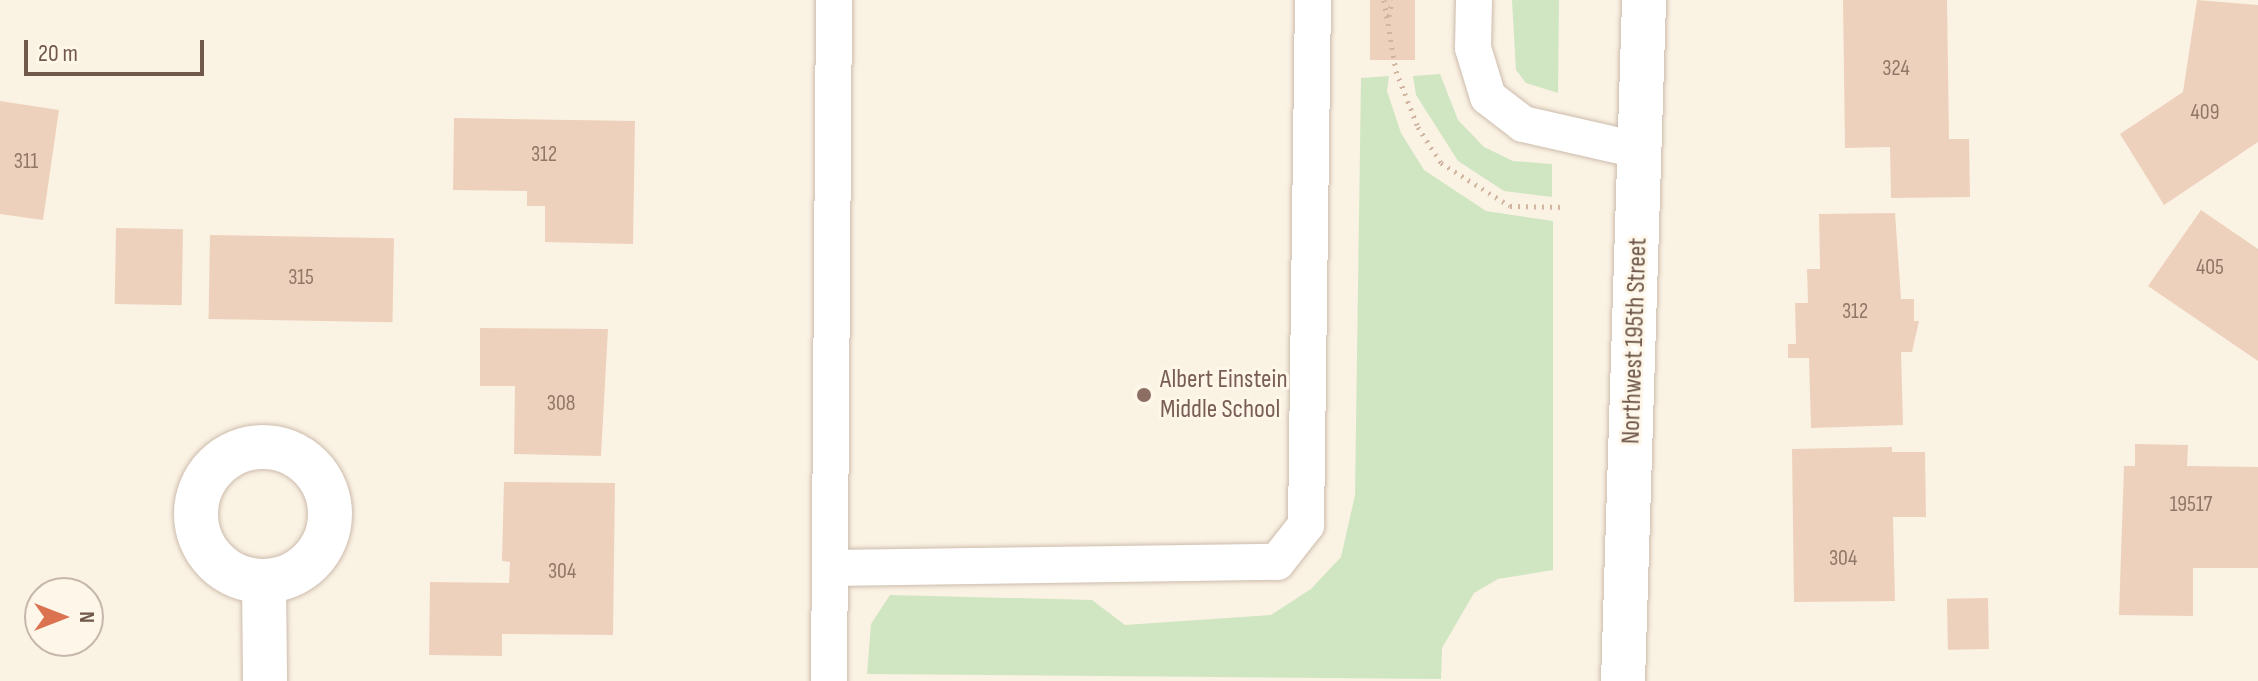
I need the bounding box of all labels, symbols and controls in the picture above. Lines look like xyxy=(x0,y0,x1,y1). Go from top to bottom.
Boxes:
scale bar xyxy=(28,24,208,74)
text: 20 m xyxy=(38,39,78,68)
house number: 324 xyxy=(1882,56,1910,82)
house number: 409 xyxy=(2191,100,2219,126)
house number: 312 xyxy=(531,142,557,168)
house number: 311 xyxy=(14,149,38,175)
street label: Northwest 195th Street xyxy=(1616,237,1654,445)
house number: 405 xyxy=(2196,255,2224,281)
house number: 315 xyxy=(288,265,314,291)
house number: 312 xyxy=(1842,299,1868,325)
place label: Albert Einstein Middle School xyxy=(1160,364,1288,426)
marker: Albert Einstein Middle School xyxy=(1135,386,1153,404)
house number: 308 xyxy=(547,391,575,417)
house number: 19517 xyxy=(2170,492,2212,518)
house number: 304 xyxy=(1829,546,1857,572)
house number: 304 xyxy=(548,559,576,585)
north arrow xyxy=(24,577,104,657)
text: N xyxy=(73,611,100,623)

